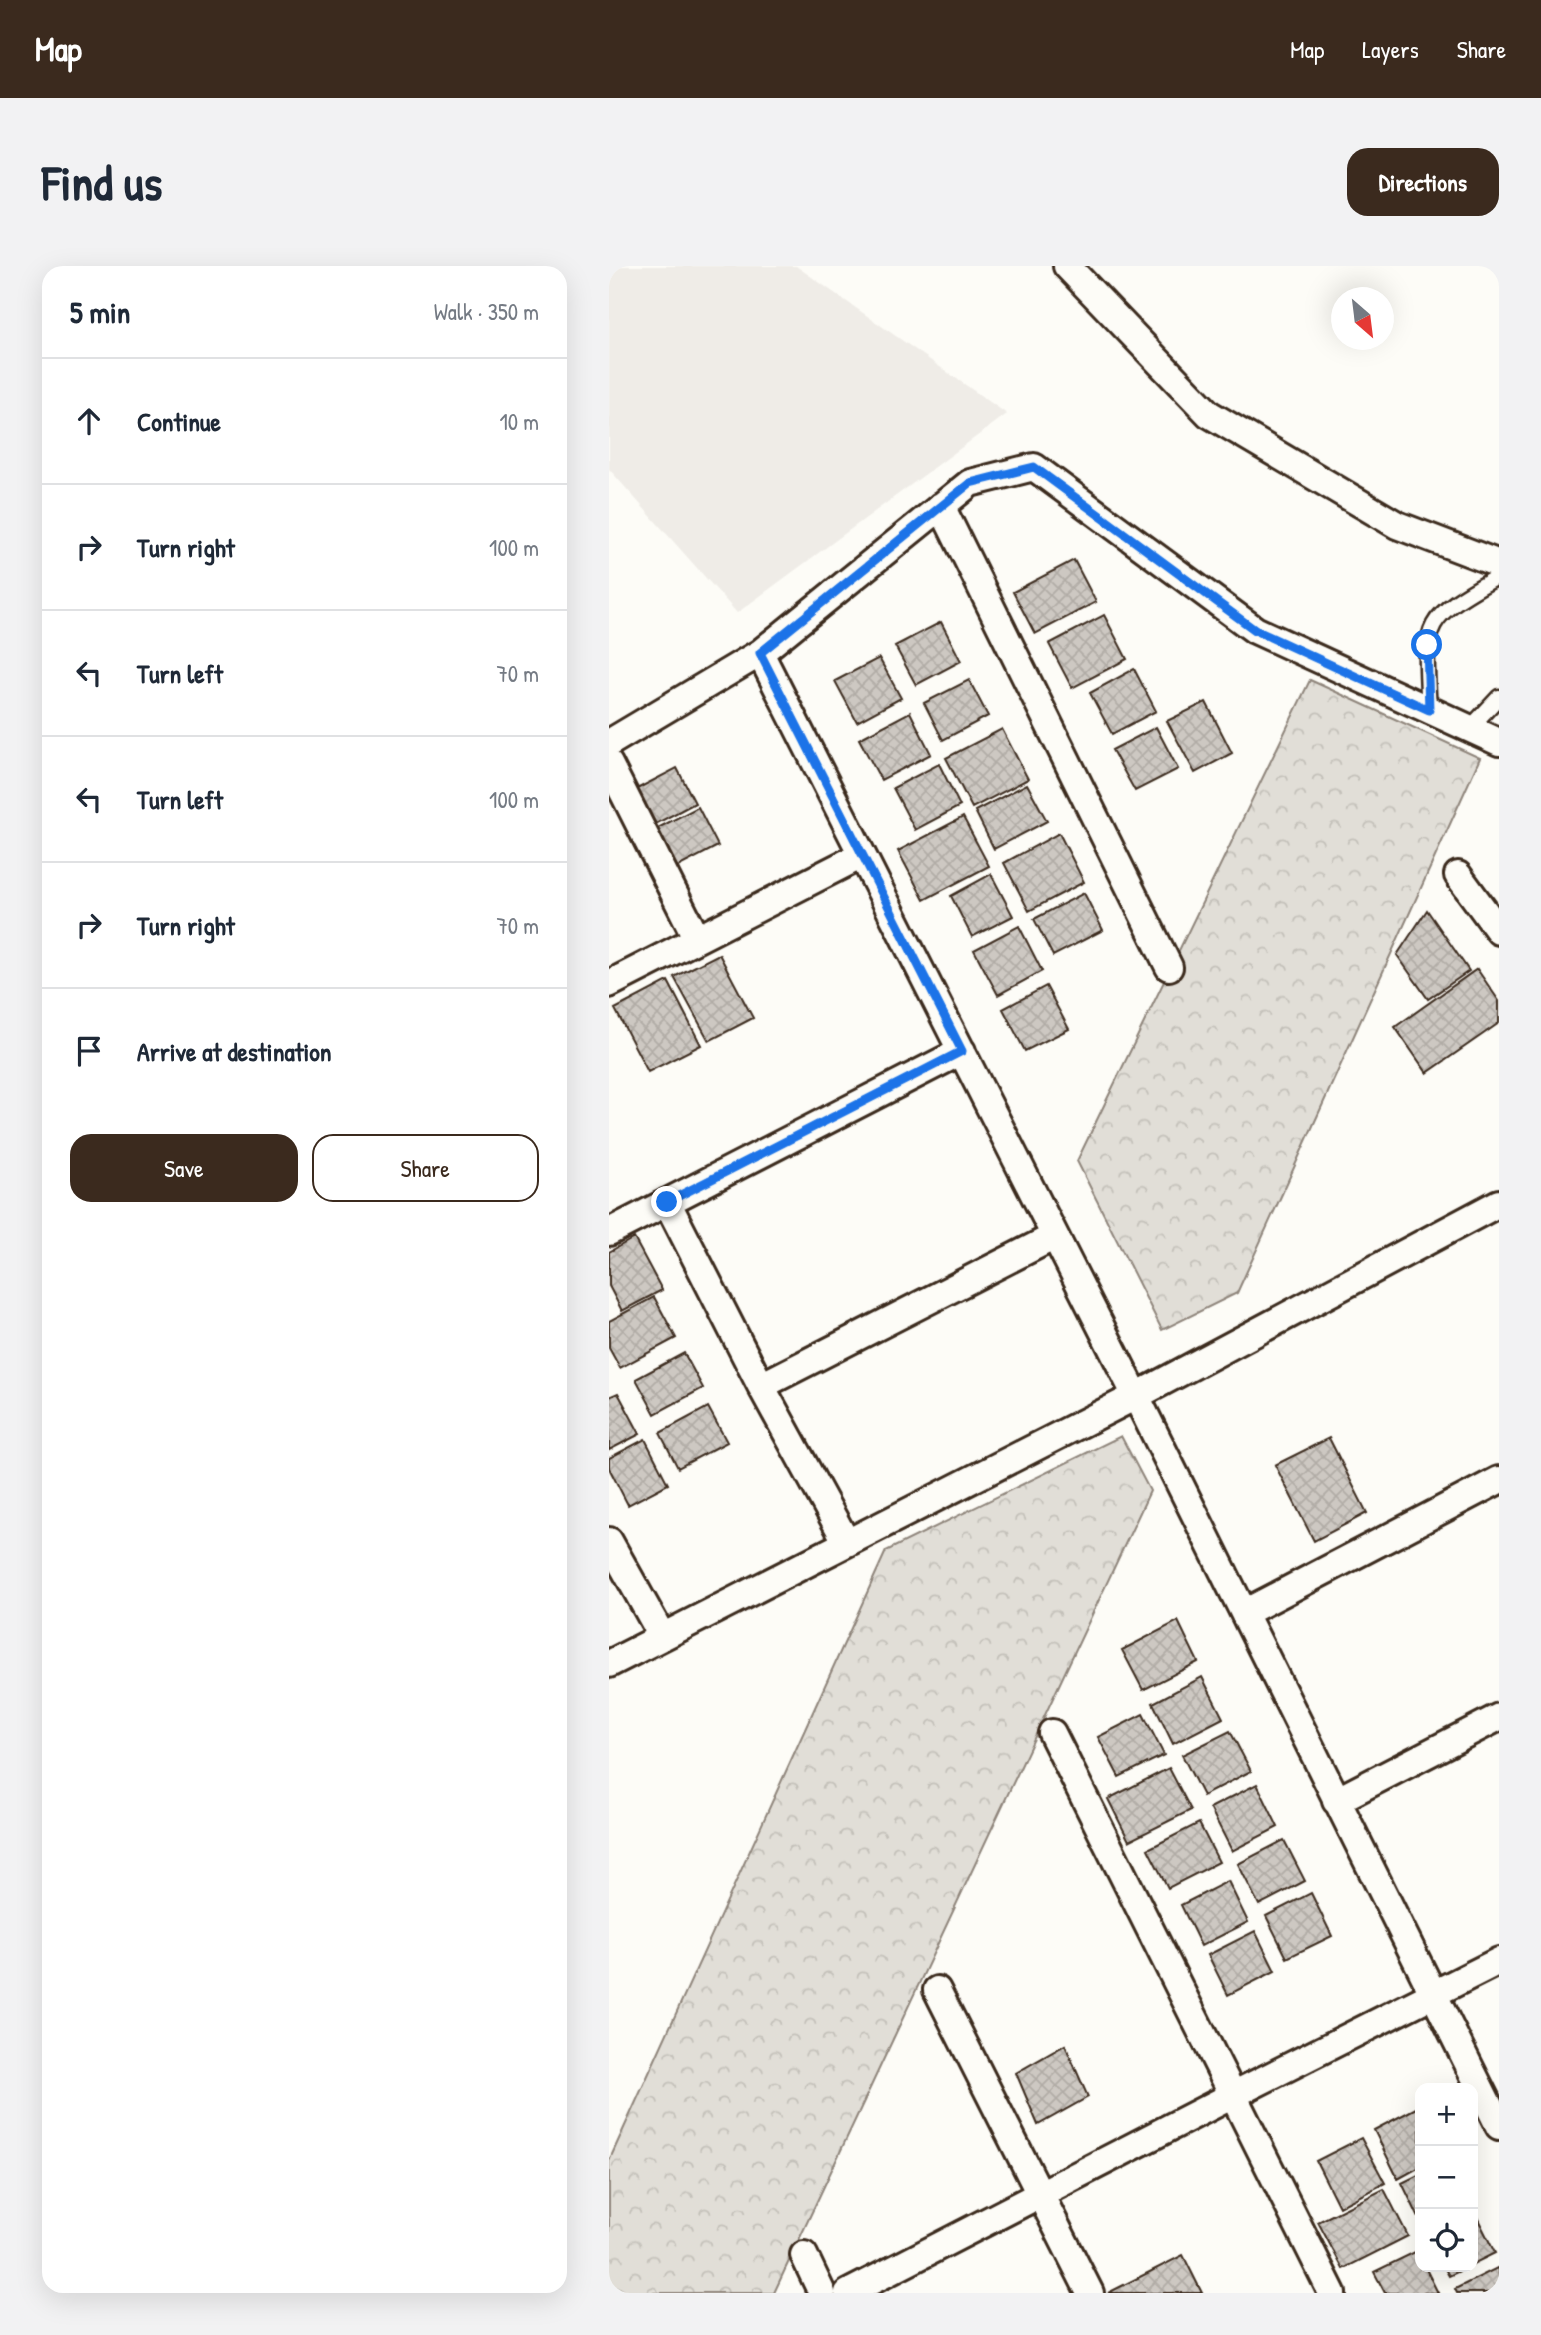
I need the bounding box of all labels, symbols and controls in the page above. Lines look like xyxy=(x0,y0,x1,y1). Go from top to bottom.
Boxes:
text: Map xyxy=(35,27,82,71)
text: Map xyxy=(1290,33,1324,65)
text: Layers xyxy=(1362,33,1419,65)
text: Share xyxy=(1457,33,1506,65)
button: Directions xyxy=(1347,148,1499,216)
text: Find us xyxy=(42,149,162,215)
north arrow xyxy=(1331,287,1394,350)
text: 5 min xyxy=(70,292,130,332)
text: Walk · 350 m xyxy=(434,296,539,327)
icon: ahead xyxy=(70,402,108,440)
text: Continue xyxy=(137,404,221,439)
text: 10 m xyxy=(499,406,539,437)
icon: right xyxy=(70,528,108,566)
text: Turn right xyxy=(137,530,235,565)
text: 100 m xyxy=(489,532,539,563)
route start xyxy=(1411,629,1442,660)
icon: left xyxy=(70,654,108,692)
text: Turn left xyxy=(137,656,223,691)
text: 70 m xyxy=(496,658,539,689)
icon: left xyxy=(70,780,108,818)
text: Turn left xyxy=(137,782,223,817)
text: 100 m xyxy=(489,784,539,815)
icon: right xyxy=(70,906,108,944)
text: Turn right xyxy=(137,908,235,943)
text: 70 m xyxy=(496,910,539,941)
icon: arrive xyxy=(70,1032,108,1070)
text: Arrive at destination xyxy=(137,1034,332,1069)
button: Save xyxy=(70,1134,298,1202)
button: Share xyxy=(312,1134,539,1202)
route end xyxy=(651,1186,682,1217)
map controls xyxy=(1415,2083,1478,2272)
button: + xyxy=(1415,2083,1478,2146)
button: − xyxy=(1415,2146,1478,2209)
button: locate xyxy=(1415,2209,1478,2272)

